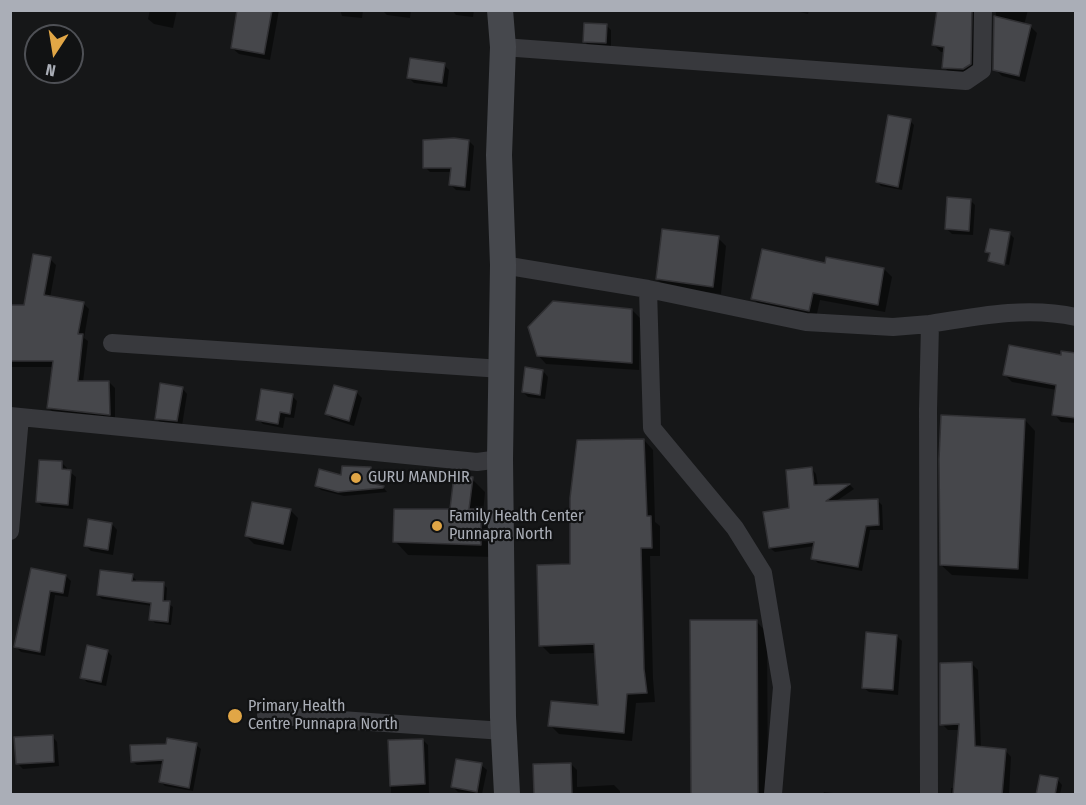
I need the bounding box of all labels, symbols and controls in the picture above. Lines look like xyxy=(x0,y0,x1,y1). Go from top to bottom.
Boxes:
north arrow xyxy=(24,24,84,84)
text: N xyxy=(44,60,57,80)
place label: GURU MANDHIR xyxy=(368,468,470,488)
marker: GURU MANDHIR xyxy=(349,471,363,485)
place label: Family Health Center Punnapra North xyxy=(449,507,584,545)
marker: Family Health Center Punnapra North xyxy=(430,519,444,533)
place label: Primary Health Centre Punnapra North xyxy=(248,697,398,735)
marker: Primary Health Centre Punnapra North xyxy=(226,707,244,725)

